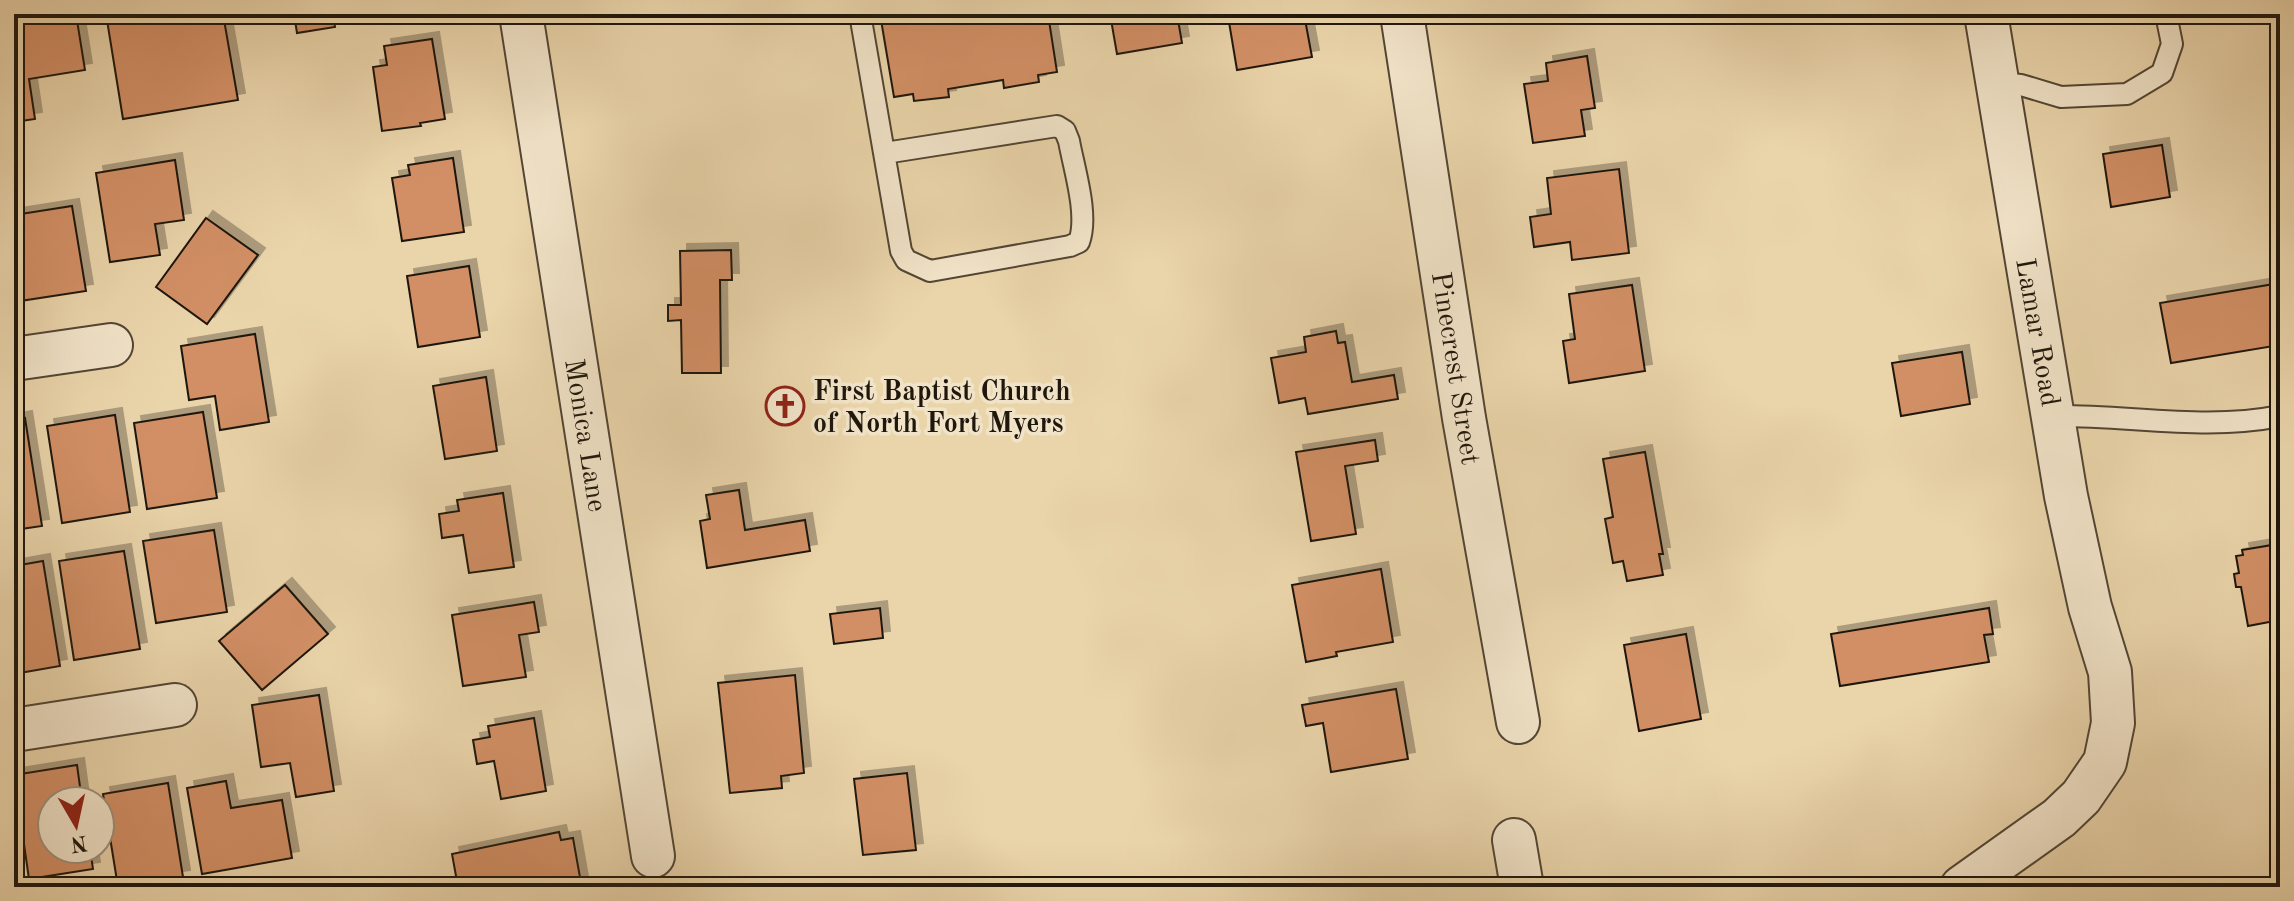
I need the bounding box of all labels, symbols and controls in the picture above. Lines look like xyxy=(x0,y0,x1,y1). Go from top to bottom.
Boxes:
street label: Lamar Road xyxy=(2009,256,2063,409)
street label: Pinecrest Street xyxy=(1425,270,1483,467)
street label: Monica Lane xyxy=(558,357,610,514)
place label: First Baptist Church of North Fort Myers xyxy=(813,379,1071,439)
church icon: First Baptist Church of North Fort Myers xyxy=(764,385,806,427)
north arrow xyxy=(36,785,116,865)
text: N xyxy=(69,831,89,855)

